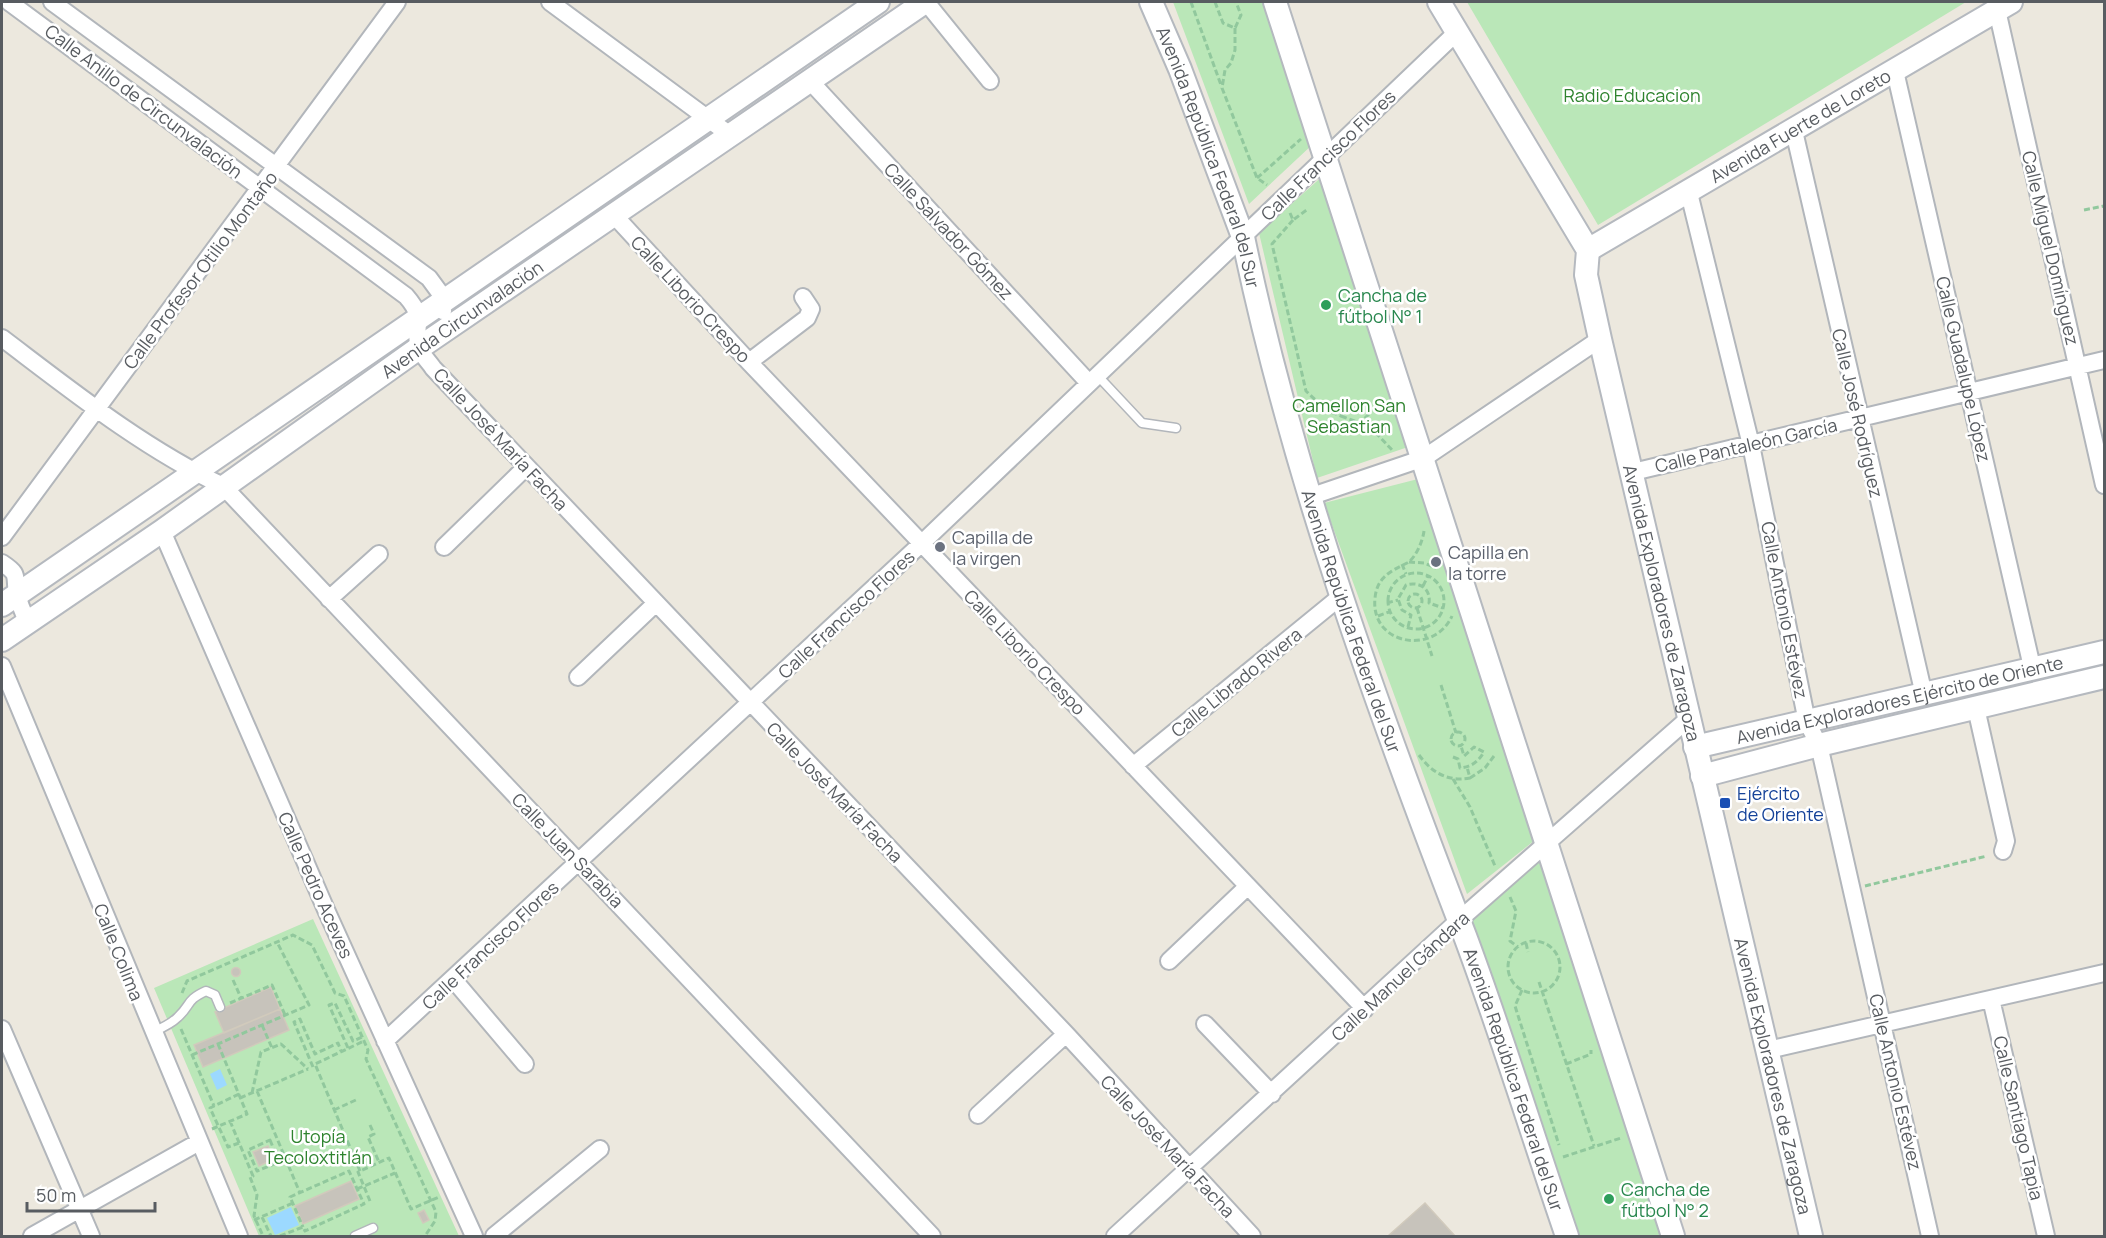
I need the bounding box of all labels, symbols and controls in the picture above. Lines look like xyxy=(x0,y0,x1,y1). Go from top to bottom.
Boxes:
street label: Calle Anillo de Circunvalación xyxy=(40,19,248,183)
street label: Avenida República Federal del Sur xyxy=(1151,23,1266,291)
street label: Avenida Fuerte de Loreto xyxy=(1705,63,1895,188)
park label: Radio Educacion xyxy=(1563,83,1701,107)
street label: Calle Francisco Flores xyxy=(1255,84,1401,226)
street label: Calle Miguel Domínguez xyxy=(2017,148,2085,348)
street label: Calle Salvador Gómez xyxy=(879,157,1019,305)
street label: Calle Profesor Otilio Montaño xyxy=(118,166,282,374)
street label: Calle Liborio Crespo xyxy=(626,230,756,368)
street label: Avenida Circunvalación xyxy=(376,255,548,383)
street label: Calle Guadalupe López xyxy=(1931,274,1997,464)
place label: Cancha de fútbol N° 1 xyxy=(1338,283,1427,328)
marker: Cancha de fútbol N° 1 xyxy=(1319,298,1333,312)
street label: Calle José Rodríguez xyxy=(1827,326,1889,500)
street label: Calle José María Facha xyxy=(429,363,573,515)
park label: Camellon San Sebastian xyxy=(1292,393,1406,438)
street label: Calle Pantaleón García xyxy=(1653,412,1839,478)
street label: Avenida Exploradores de Zaragoza xyxy=(1618,462,1706,744)
street label: Avenida República Federal del Sur xyxy=(1296,487,1407,757)
street label: Calle Antonio Estévez xyxy=(1756,519,1814,701)
place label: Capilla de la virgen xyxy=(952,525,1033,570)
marker: Capilla de la virgen xyxy=(933,540,947,554)
place label: Capilla en la torre xyxy=(1448,540,1529,585)
street label: Calle Francisco Flores xyxy=(772,544,920,684)
marker: Capilla en la torre xyxy=(1429,555,1443,569)
street label: Calle Liborio Crespo xyxy=(959,584,1091,720)
street label: Calle Librado Rivera xyxy=(1166,622,1306,742)
street label: Avenida Exploradores Ejército de Oriente xyxy=(1734,650,2066,749)
street label: Calle José María Facha xyxy=(762,717,908,867)
place label: Ejército de Oriente xyxy=(1737,781,1824,826)
street label: Calle Juan Sarabia xyxy=(507,787,629,913)
marker: Ejército de Oriente xyxy=(1718,796,1732,810)
street label: Calle Pedro Aceves xyxy=(273,808,359,962)
street label: Calle Francisco Flores xyxy=(416,875,564,1015)
street label: Calle Colima xyxy=(89,900,149,1004)
street label: Calle Manuel Gándara xyxy=(1326,906,1474,1046)
street label: Avenida Exploradores de Zaragoza xyxy=(1729,935,1818,1217)
street label: Avenida República Federal del Sur xyxy=(1458,944,1570,1215)
street label: Calle Antonio Estévez xyxy=(1864,992,1928,1172)
street label: Calle Santiago Tapia xyxy=(1988,1034,2050,1202)
street label: Calle José María Facha xyxy=(1096,1070,1240,1222)
park label: Utopía Tecoloxtitlán xyxy=(264,1124,372,1169)
scale bar xyxy=(27,1175,154,1213)
place label: Cancha de fútbol N° 2 xyxy=(1621,1177,1710,1222)
text: 50 m xyxy=(36,1183,76,1207)
marker: Cancha de fútbol N° 2 xyxy=(1602,1192,1616,1206)

